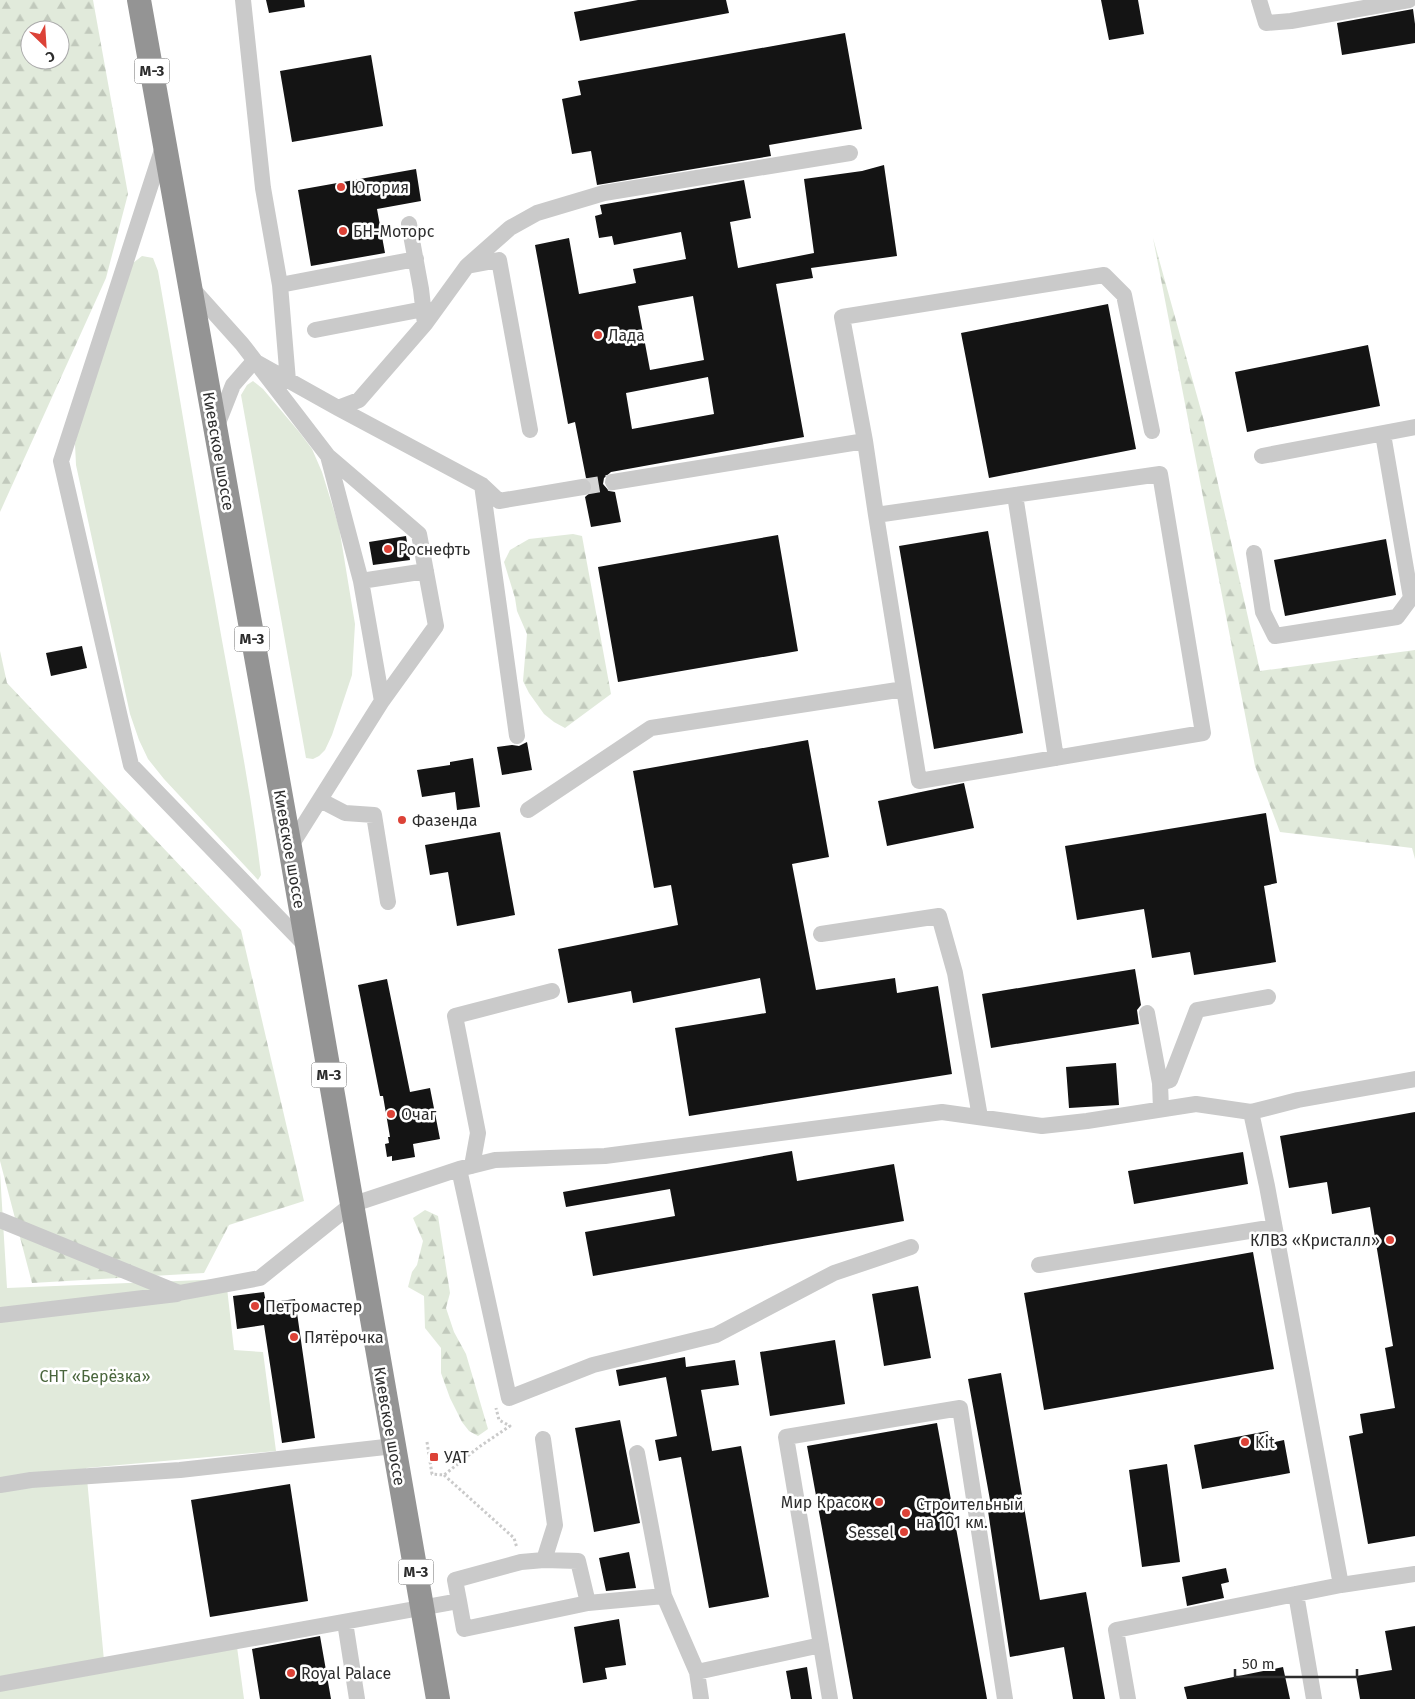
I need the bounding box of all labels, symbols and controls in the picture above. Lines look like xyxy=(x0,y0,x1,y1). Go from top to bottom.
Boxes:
north arrow xyxy=(20,20,70,70)
text: С xyxy=(43,47,58,66)
road number: М-3 xyxy=(134,58,170,84)
place label: Югория xyxy=(351,178,409,197)
marker: Югория xyxy=(335,181,347,193)
place label: БН-Моторс xyxy=(353,222,435,241)
marker: БН-Моторс xyxy=(337,225,349,237)
place label: Лада xyxy=(608,326,645,345)
marker: Лада xyxy=(592,329,604,341)
street label: Киевское шоссе xyxy=(199,390,238,512)
place label: Роснефть xyxy=(398,540,470,559)
marker: Роснефть xyxy=(382,543,394,555)
road number: М-3 xyxy=(234,626,270,652)
street label: Киевское шоссе xyxy=(270,788,309,910)
place label: Фазенда xyxy=(412,811,477,830)
marker: Фазенда xyxy=(396,814,408,826)
road number: М-3 xyxy=(312,1062,346,1088)
place label: Очаг xyxy=(401,1105,437,1124)
marker: Очаг xyxy=(385,1108,397,1120)
place label: КЛВЗ «Кристалл» xyxy=(1250,1231,1380,1250)
marker: КЛВЗ «Кристалл» xyxy=(1384,1234,1396,1246)
place label: Петромастер xyxy=(265,1297,362,1316)
marker: Петромастер xyxy=(249,1300,261,1312)
place label: Пятёрочка xyxy=(304,1328,384,1347)
marker: Пятёрочка xyxy=(288,1331,300,1343)
street label: Киевское шоссе xyxy=(370,1365,409,1487)
park label: СНТ «Берёзка» xyxy=(39,1367,151,1386)
place label: Kit xyxy=(1255,1433,1275,1452)
marker: Kit xyxy=(1239,1436,1251,1448)
place label: УАТ xyxy=(444,1448,470,1467)
marker: УАТ xyxy=(428,1451,440,1463)
place label: Мир Красок xyxy=(781,1493,870,1512)
place label: Строительный на 101 км. xyxy=(916,1495,1024,1532)
marker: Мир Красок xyxy=(873,1496,885,1508)
marker: Строительный на 101 км. xyxy=(900,1507,912,1519)
place label: Sessel xyxy=(848,1523,894,1542)
marker: Sessel xyxy=(898,1526,910,1538)
road number: М-3 xyxy=(398,1560,434,1584)
scale bar xyxy=(1235,1646,1358,1678)
text: 50 m xyxy=(1242,1655,1275,1673)
place label: Royal Palace xyxy=(301,1664,391,1683)
marker: Royal Palace xyxy=(285,1667,297,1679)

